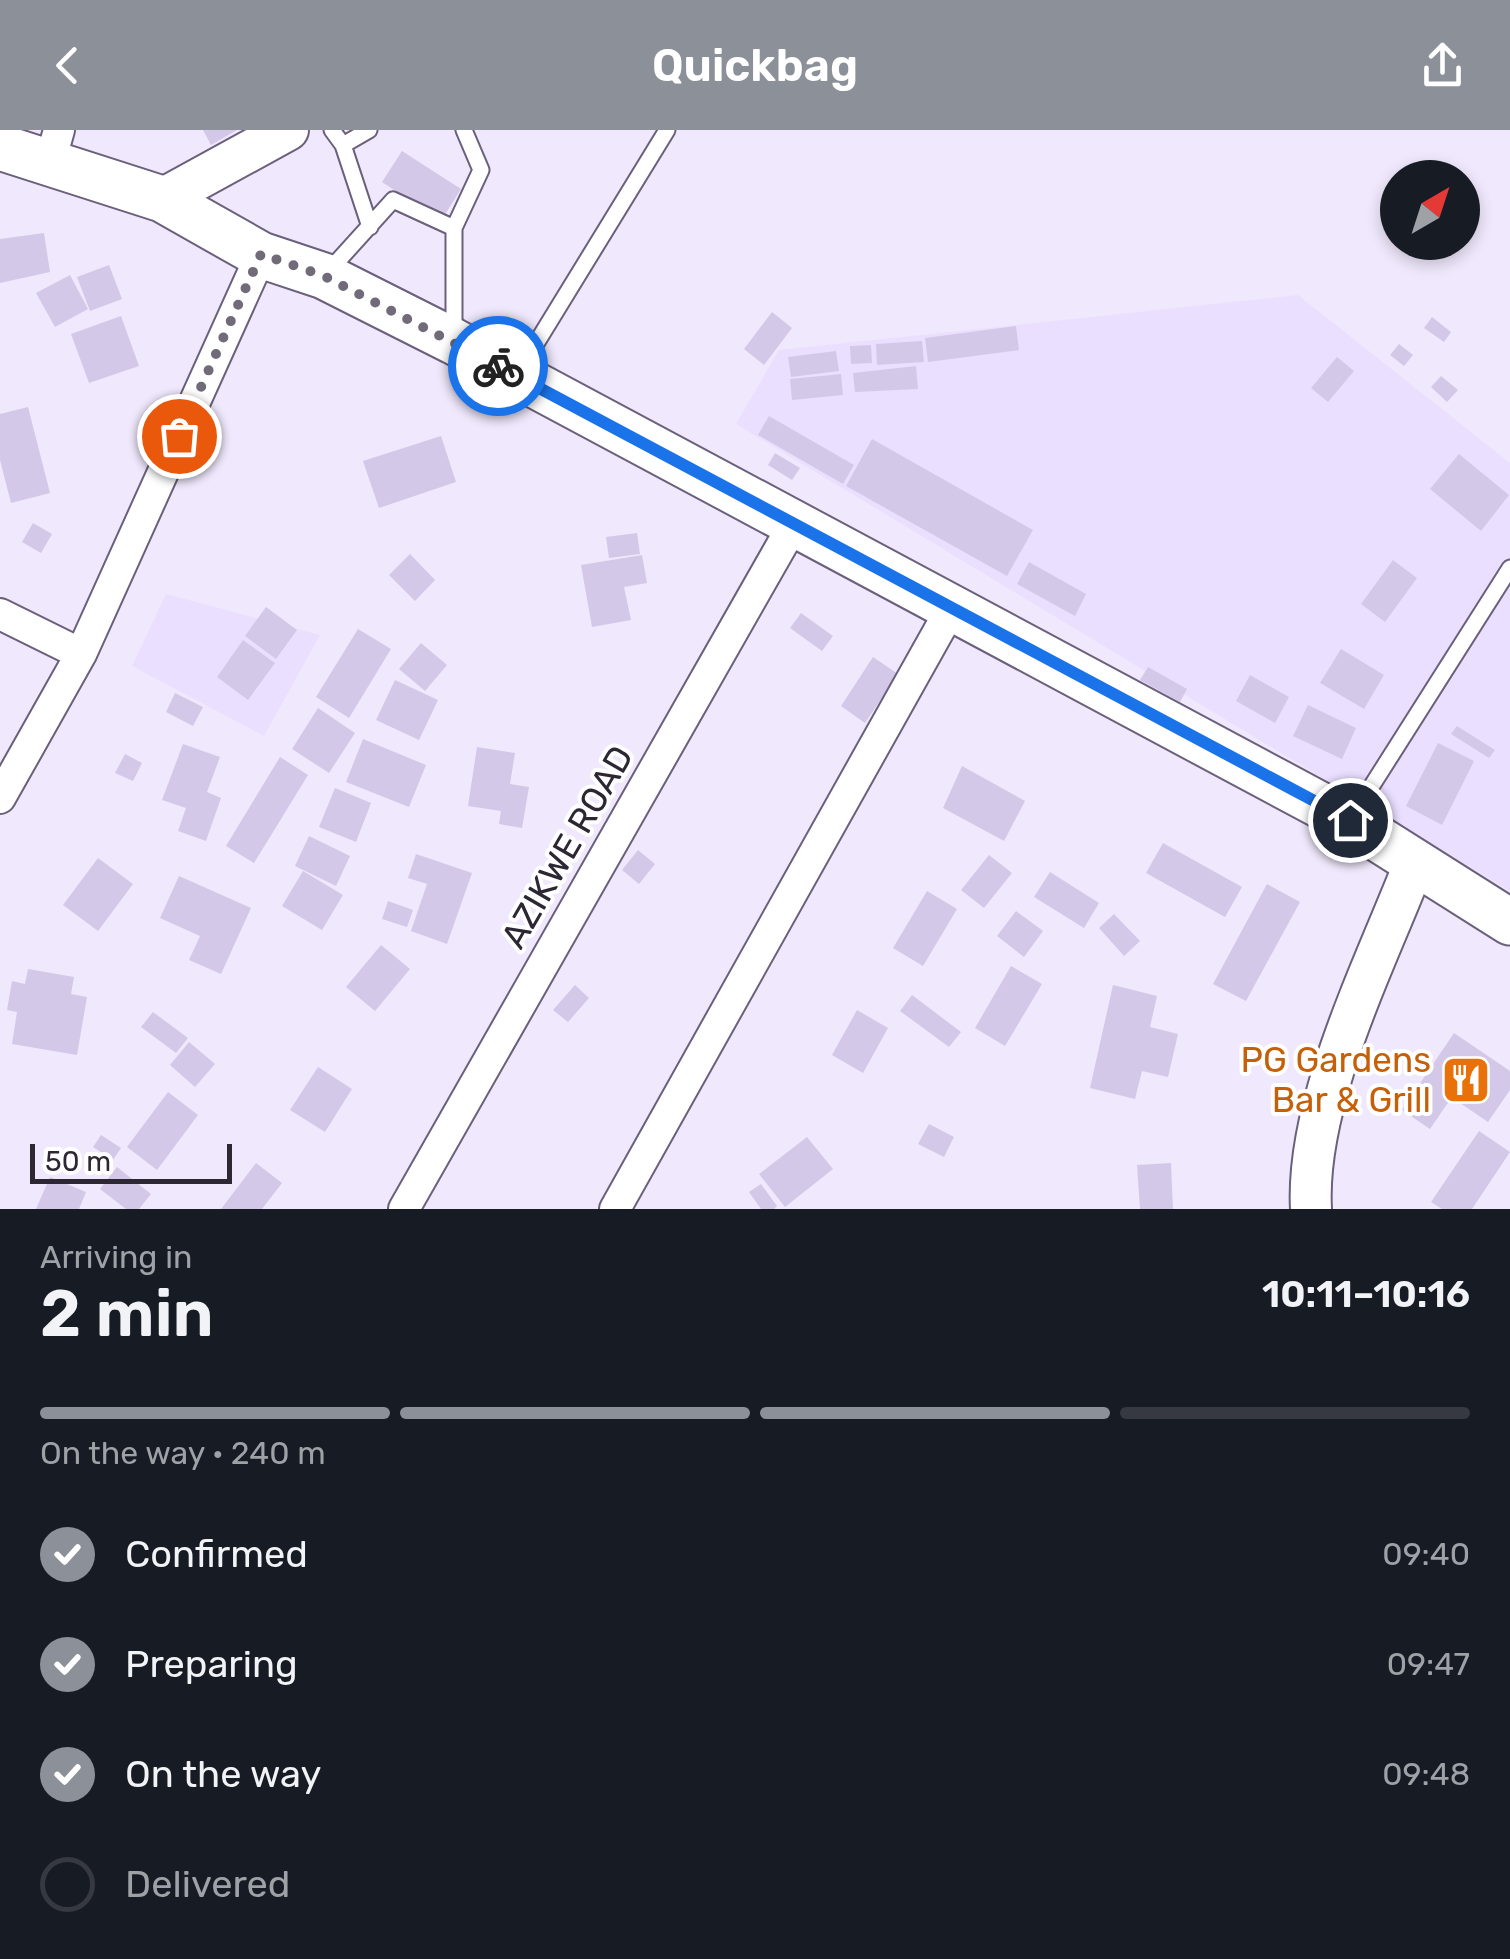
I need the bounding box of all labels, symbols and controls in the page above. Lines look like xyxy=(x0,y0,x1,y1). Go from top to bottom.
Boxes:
icon: back xyxy=(40,38,95,93)
icon: share xyxy=(1415,38,1470,93)
text: Quickbag xyxy=(652,39,858,92)
north arrow xyxy=(1380,160,1480,260)
map controls xyxy=(1380,160,1480,260)
courier xyxy=(448,316,548,416)
icon: bike xyxy=(471,339,526,394)
pin xyxy=(137,394,222,479)
icon: bag xyxy=(152,409,207,464)
street label: AZIKWE ROAD xyxy=(492,738,642,956)
pin xyxy=(1308,778,1393,863)
icon: home xyxy=(1323,793,1378,848)
place label: PG Gardens Bar & Grill xyxy=(1241,1039,1431,1121)
restaurant icon: PG Gardens Bar & Grill xyxy=(1440,1054,1492,1106)
scale bar xyxy=(30,1139,232,1184)
text: 50 m xyxy=(45,1145,111,1178)
text: Arriving in xyxy=(40,1238,192,1276)
text: 10:11–10:16 xyxy=(1262,1271,1470,1317)
text: 2 min xyxy=(40,1275,214,1352)
text: On the way · 240 m xyxy=(40,1434,326,1472)
icon: check xyxy=(40,1527,95,1582)
text: Confirmed xyxy=(125,1531,308,1577)
text: 09:40 xyxy=(1382,1535,1470,1573)
icon: check xyxy=(40,1637,95,1692)
text: Preparing xyxy=(125,1641,298,1687)
text: 09:47 xyxy=(1387,1645,1470,1683)
icon: check xyxy=(40,1747,95,1802)
text: On the way xyxy=(125,1751,321,1797)
text: 09:48 xyxy=(1382,1755,1470,1793)
text: Delivered xyxy=(125,1861,290,1907)

